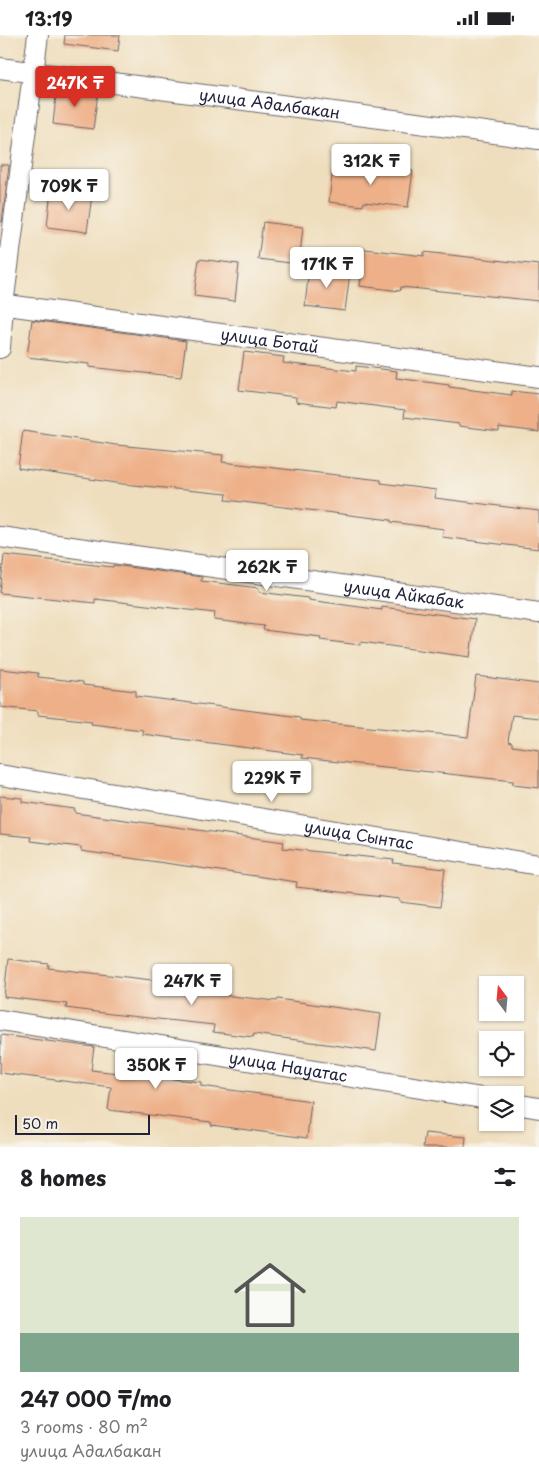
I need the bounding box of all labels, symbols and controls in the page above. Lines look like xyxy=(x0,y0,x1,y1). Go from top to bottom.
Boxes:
text: 13:19 xyxy=(25,4,73,32)
pin: 247K ₸ xyxy=(34,65,116,108)
text: 247K ₸ xyxy=(46,70,104,94)
street label: улица Адалбакан xyxy=(198,81,342,124)
pin: 312K ₸ xyxy=(330,143,412,186)
text: 312K ₸ xyxy=(342,148,400,172)
pin: 709K ₸ xyxy=(28,169,110,211)
text: 709K ₸ xyxy=(41,173,97,197)
pin: 171K ₸ xyxy=(286,247,368,289)
text: 171K ₸ xyxy=(301,251,353,275)
street label: улица Ботай xyxy=(219,321,320,358)
pin: 262K ₸ xyxy=(226,549,308,592)
text: 262K ₸ xyxy=(237,554,297,578)
street label: улица Айкабак xyxy=(342,573,466,613)
pin: 229K ₸ xyxy=(231,761,313,803)
text: 229K ₸ xyxy=(243,765,301,789)
street label: улица Сынтас xyxy=(303,813,416,855)
pin: 247K ₸ xyxy=(151,963,233,1006)
text: 247K ₸ xyxy=(163,968,221,992)
north arrow xyxy=(479,976,524,1021)
map controls xyxy=(479,976,524,1131)
button: locate xyxy=(479,1031,524,1076)
street label: улица Науатас xyxy=(227,1044,349,1087)
pin: 350K ₸ xyxy=(115,1047,197,1090)
text: 350K ₸ xyxy=(126,1052,186,1076)
button: layers xyxy=(479,1086,524,1131)
scale bar xyxy=(15,1112,150,1135)
text: 50 m xyxy=(22,1113,58,1134)
text: 8 homes xyxy=(20,1161,106,1193)
icon: filters xyxy=(491,1163,519,1191)
icon: home xyxy=(225,1250,315,1340)
text: 247 000 ₸/mo xyxy=(20,1382,171,1414)
text: 3 rooms · 80 m² xyxy=(20,1414,148,1438)
text: улица Адалбакан xyxy=(20,1438,162,1462)

